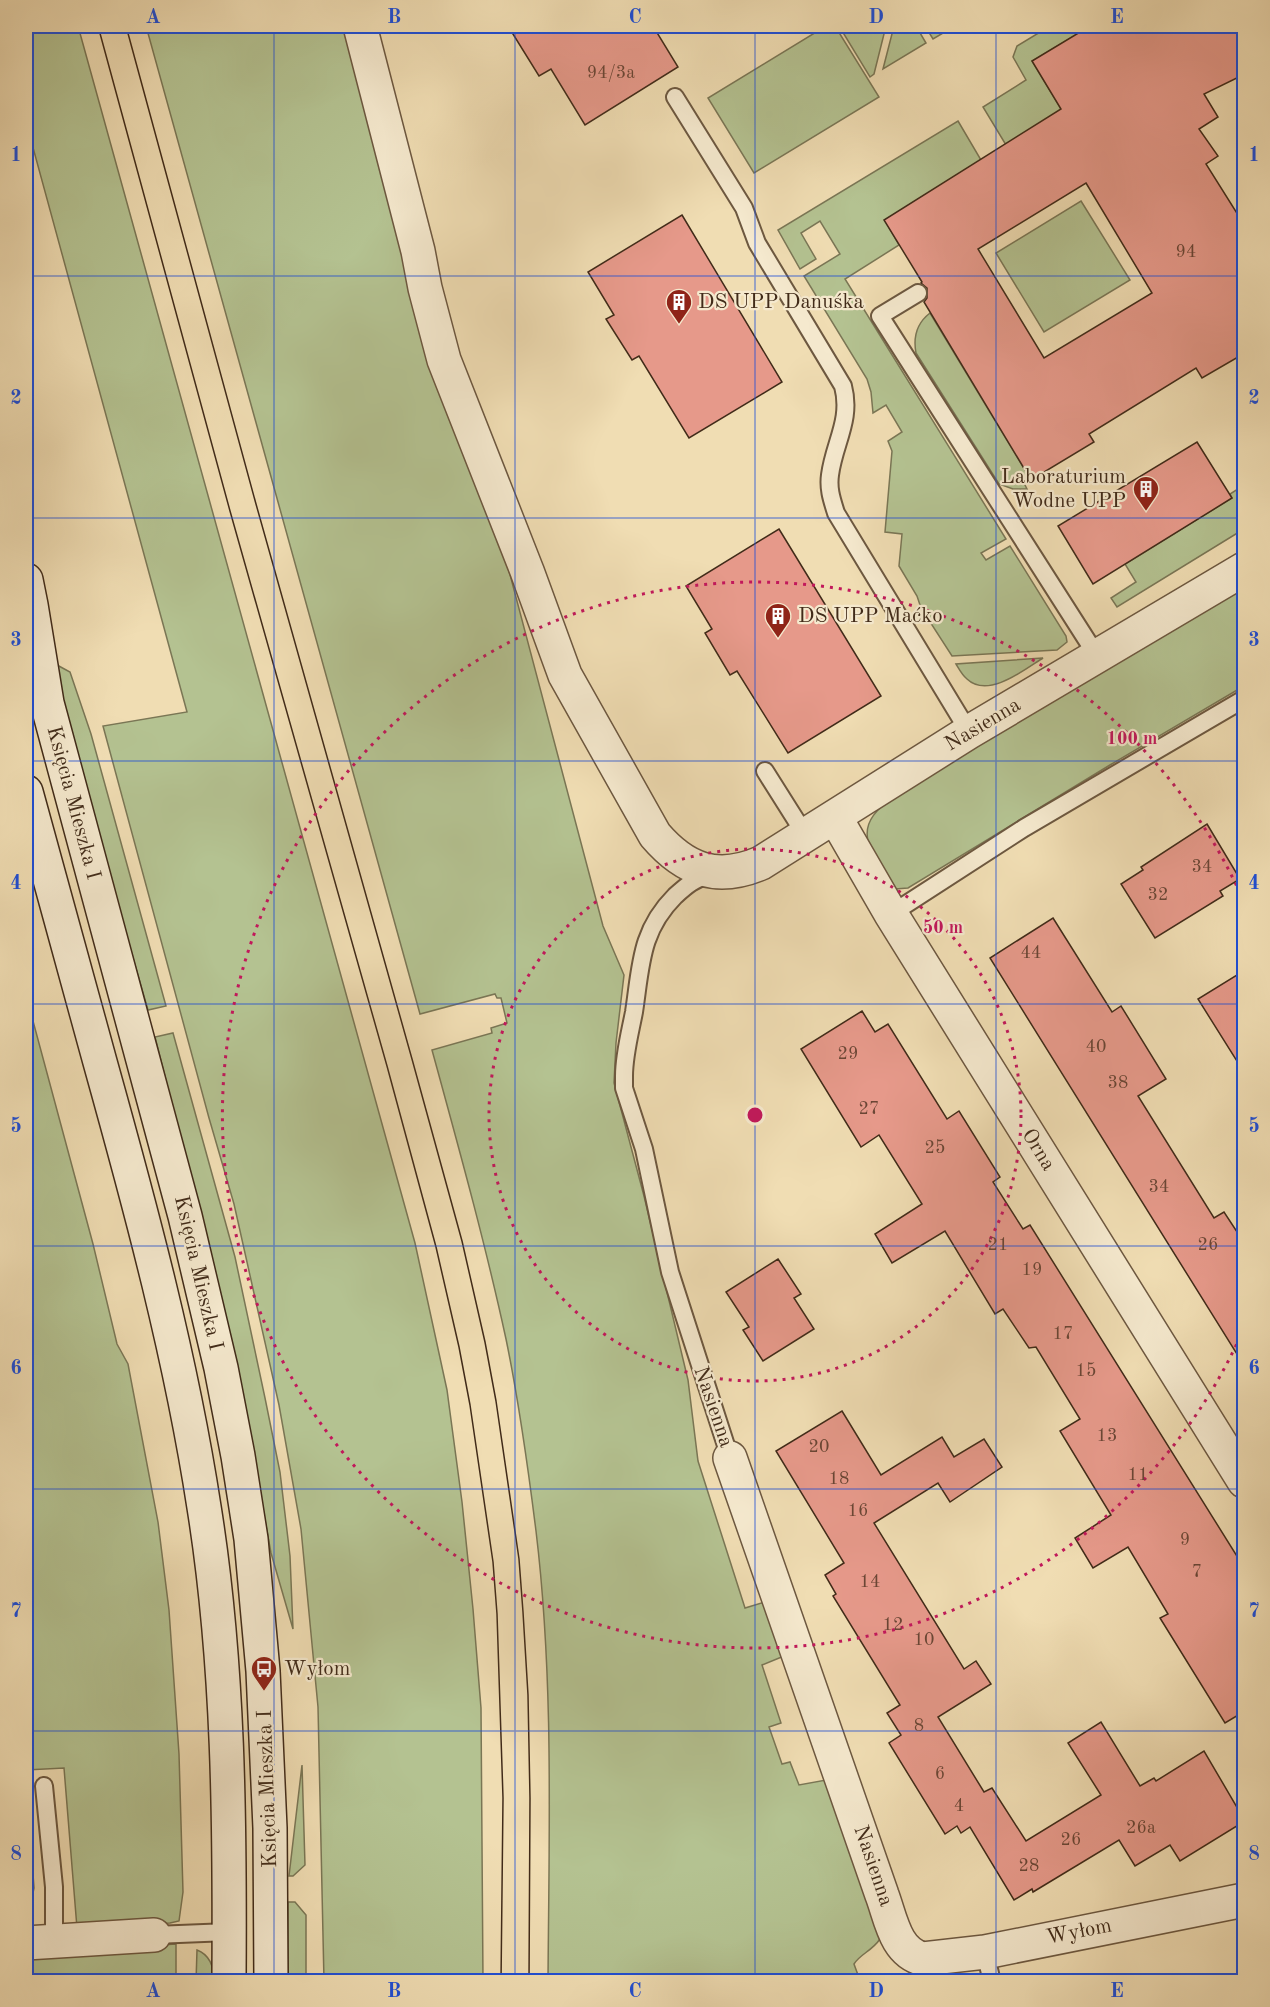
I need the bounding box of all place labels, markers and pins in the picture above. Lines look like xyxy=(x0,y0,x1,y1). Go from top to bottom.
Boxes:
building icon: DS UPP Danuśka xyxy=(664,287,694,325)
place label: DS UPP Danuśka xyxy=(698,292,864,313)
place label: Laboraturium Wodne UPP xyxy=(1001,467,1126,512)
building icon: Laboraturium Wodne UPP xyxy=(1131,474,1161,512)
building icon: DS UPP Maćko xyxy=(763,601,793,639)
place label: DS UPP Maćko xyxy=(798,606,943,627)
centre of rings xyxy=(745,1105,765,1125)
bus stop icon: Wyłom xyxy=(249,1654,279,1692)
place label: Wyłom xyxy=(284,1659,350,1680)

